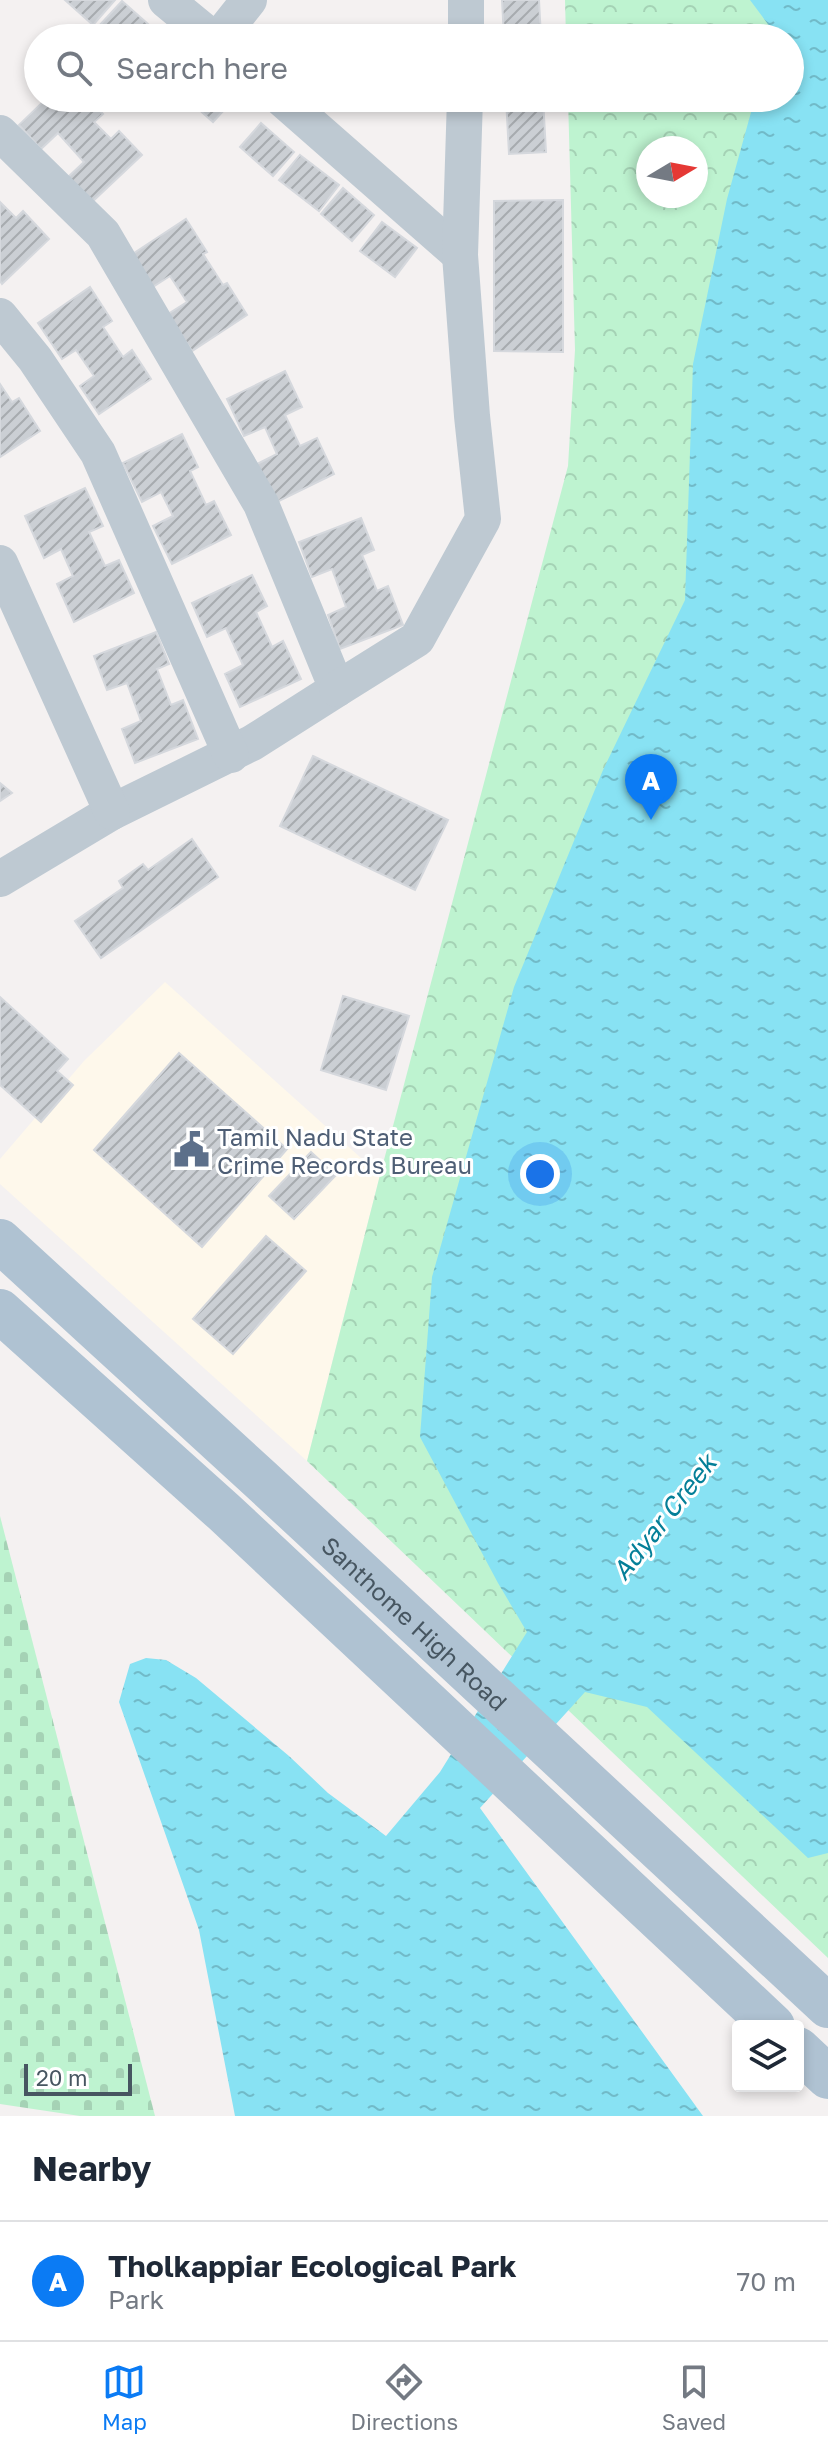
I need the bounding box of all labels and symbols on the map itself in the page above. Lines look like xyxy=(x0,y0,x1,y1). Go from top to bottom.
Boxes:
north arrow xyxy=(636,136,708,208)
pin: A xyxy=(625,754,677,820)
place label: Tamil Nadu State Crime Records Bureau xyxy=(217,1122,472,1179)
public building icon: Tamil Nadu State Crime Records Bureau xyxy=(172,1131,210,1169)
your location xyxy=(520,1154,560,1194)
water label: Adyar Creek xyxy=(605,1446,724,1586)
street label: Santhome High Road xyxy=(316,1530,514,1716)
scale bar xyxy=(24,2060,132,2096)

